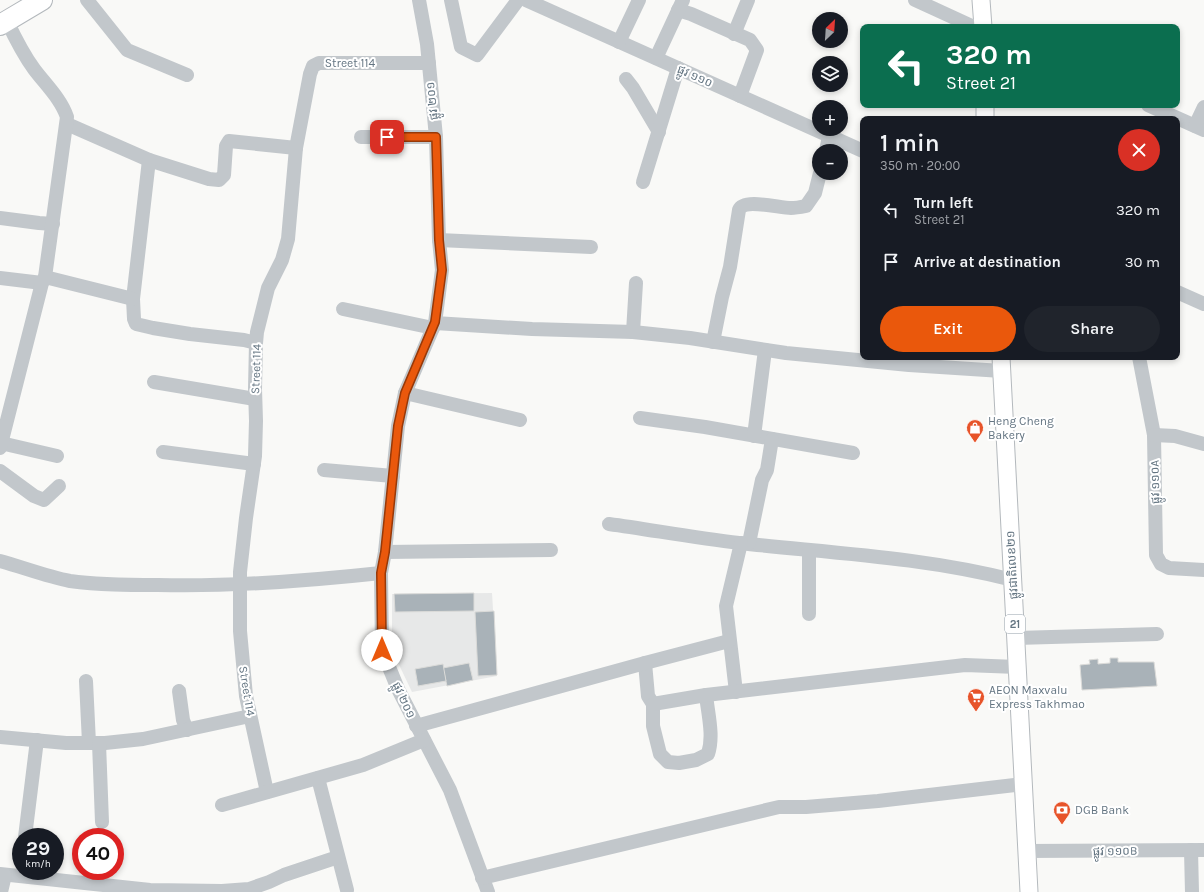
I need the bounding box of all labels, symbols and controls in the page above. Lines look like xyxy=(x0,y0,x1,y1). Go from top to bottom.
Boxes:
north arrow xyxy=(812,12,848,48)
map controls xyxy=(812,12,848,180)
text: 320 m xyxy=(946,38,1032,71)
icon: left xyxy=(880,40,932,92)
street label: Street 114 xyxy=(325,56,376,70)
button: layers xyxy=(812,56,848,92)
street label: ផ្លូវ ១១០ xyxy=(674,62,715,93)
text: Street 21 xyxy=(946,72,1016,94)
street label: ផ្លូវ ២០១ xyxy=(423,81,445,121)
button: + xyxy=(812,100,848,136)
pin xyxy=(370,120,404,154)
icon: arrive xyxy=(376,126,398,148)
text: 1 min xyxy=(880,129,940,157)
button: close xyxy=(1118,129,1160,171)
button: − xyxy=(812,144,848,180)
text: 350 m · 20:00 xyxy=(880,158,960,173)
text: Turn left xyxy=(914,194,973,212)
icon: left xyxy=(880,199,902,221)
text: 320 m xyxy=(1116,201,1160,219)
text: Street 21 xyxy=(914,212,965,227)
icon: arrive xyxy=(880,251,902,273)
text: Arrive at destination xyxy=(914,253,1061,271)
text: 30 m xyxy=(1125,253,1160,271)
button: Exit xyxy=(880,306,1016,352)
button: Share xyxy=(1024,306,1160,352)
street label: Street 114 xyxy=(248,343,264,394)
place label: Heng Cheng Bakery xyxy=(988,414,1054,442)
shop icon: Heng Cheng Bakery xyxy=(965,418,985,443)
street label: ផ្លូវ ១១០A xyxy=(1148,460,1166,504)
street label: ផ្លូវជាតិលេខ២១ xyxy=(1003,530,1024,600)
road number: 21 xyxy=(1005,615,1025,633)
position arrow xyxy=(361,629,403,671)
street label: Street 114 xyxy=(236,665,258,717)
street label: ផ្លូវ ២០១ xyxy=(386,680,419,722)
place label: AEON Maxvalu Express Takhmao xyxy=(989,683,1085,711)
supermarket icon: AEON Maxvalu Express Takhmao xyxy=(966,687,986,712)
bank icon: DGB Bank xyxy=(1052,800,1072,825)
place label: DGB Bank xyxy=(1075,803,1129,817)
speed limit sign: 40 xyxy=(72,828,124,880)
text: 29 xyxy=(26,837,50,860)
street label: ផ្លូវ ១១០B xyxy=(1093,844,1138,862)
text: km/h xyxy=(25,858,51,870)

